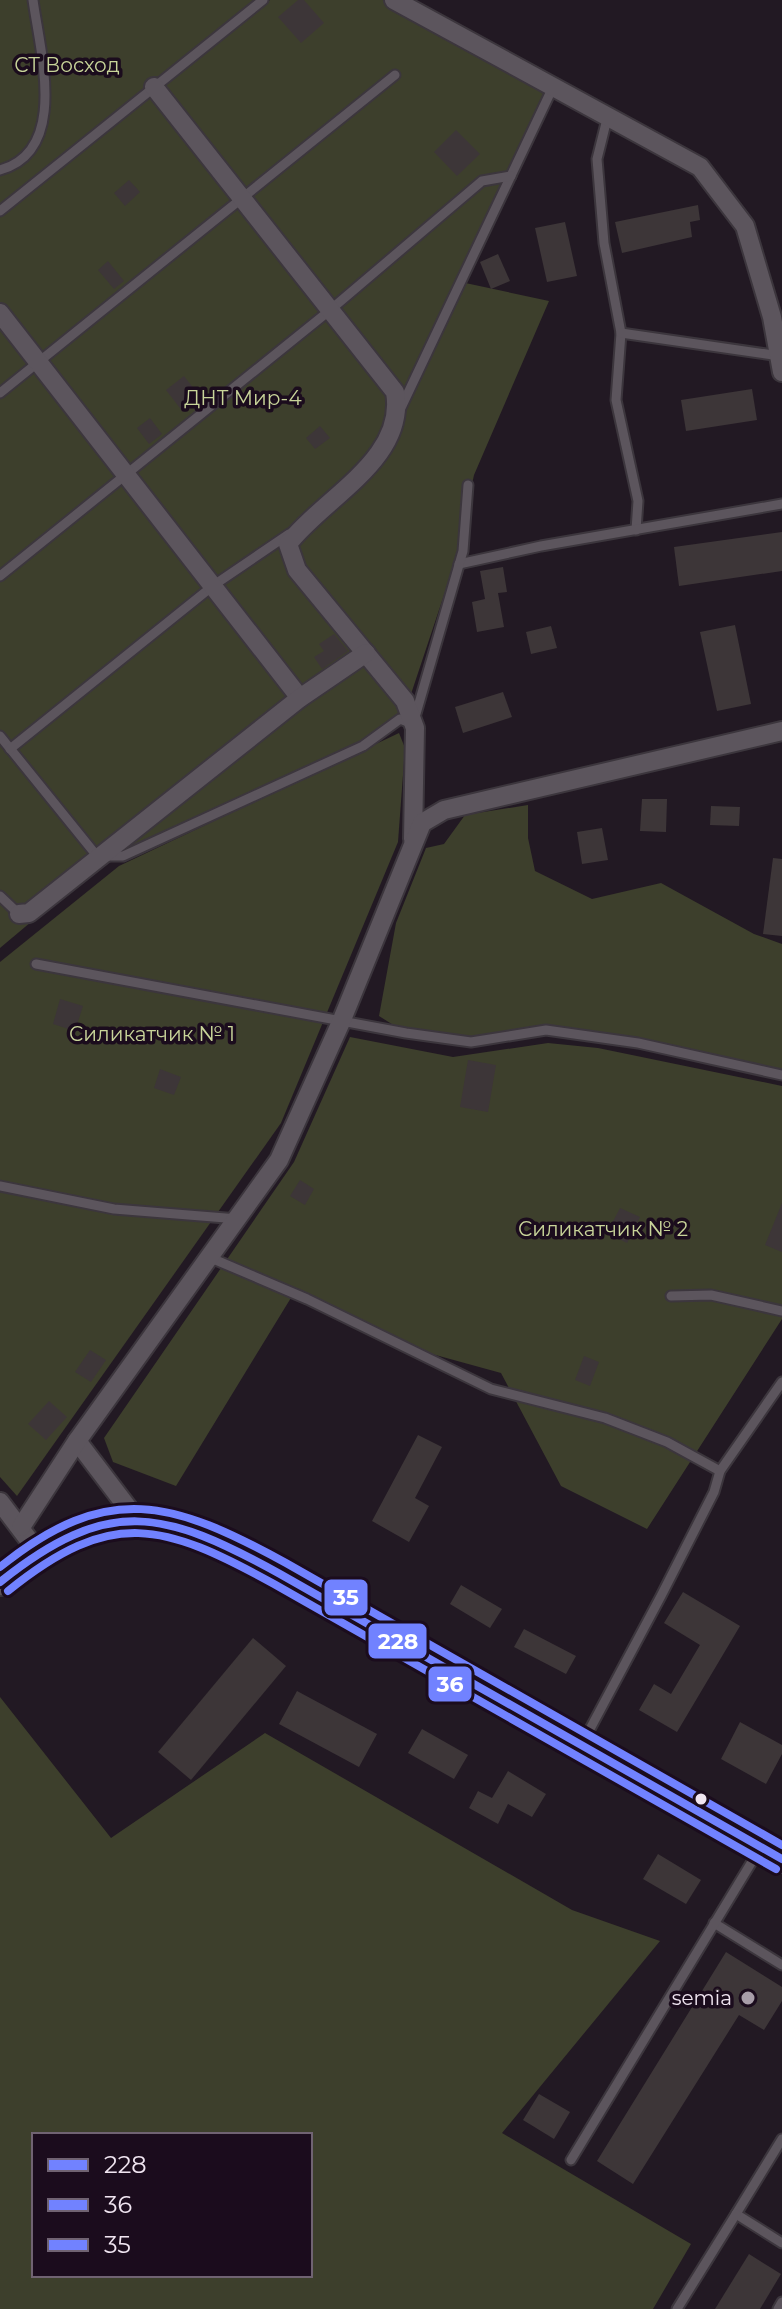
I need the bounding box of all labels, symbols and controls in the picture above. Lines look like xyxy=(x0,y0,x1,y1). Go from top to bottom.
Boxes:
park label: СТ Восход xyxy=(14,53,120,77)
park label: ДНТ Мир-4 xyxy=(184,386,302,410)
park label: Силикатчик № 1 xyxy=(69,1022,235,1046)
park label: Силикатчик № 2 xyxy=(518,1217,688,1241)
line badge: 35 xyxy=(323,1578,369,1617)
text: 35 xyxy=(332,1584,359,1611)
line badge: 228 xyxy=(367,1622,428,1660)
text: 228 xyxy=(378,1628,418,1655)
line badge: 36 xyxy=(427,1665,473,1703)
text: 36 xyxy=(435,1671,464,1698)
unlabelled marker xyxy=(693,1791,709,1807)
place label: semia xyxy=(672,1986,732,2010)
marker: semia xyxy=(739,1989,757,2007)
legend xyxy=(32,2133,312,2277)
text: 228 xyxy=(104,2150,147,2179)
text: 36 xyxy=(104,2190,132,2219)
text: 35 xyxy=(104,2230,131,2259)

